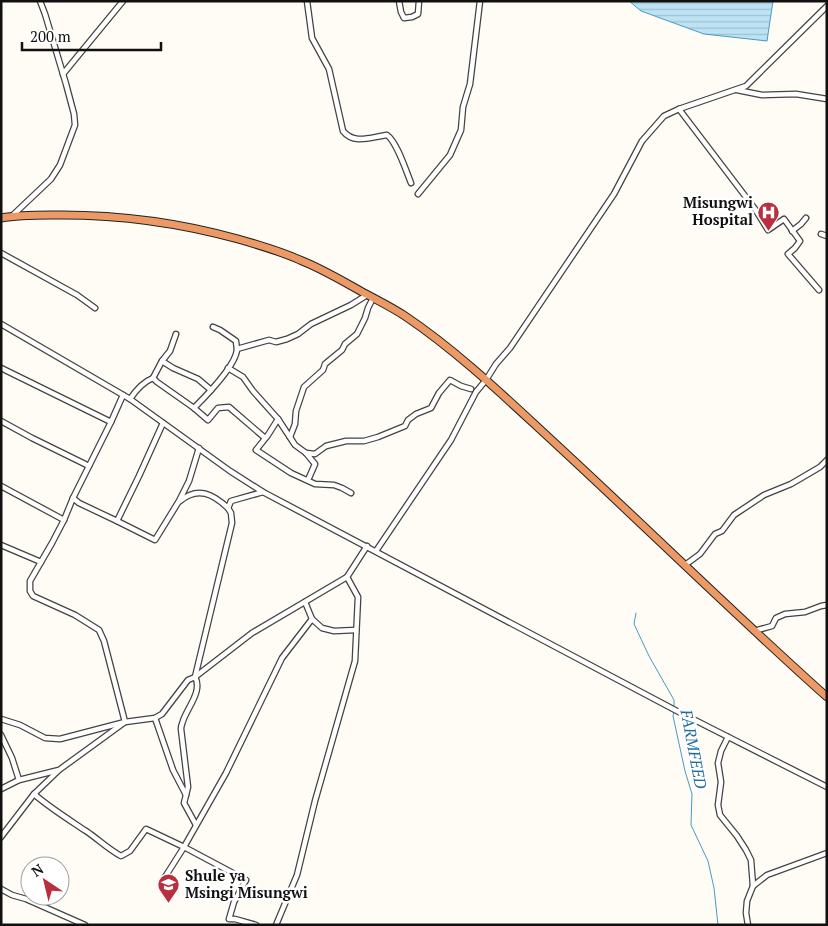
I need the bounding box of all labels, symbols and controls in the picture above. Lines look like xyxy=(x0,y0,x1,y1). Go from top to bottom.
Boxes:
scale bar xyxy=(22,20,161,52)
text: 200 m xyxy=(30,26,71,46)
place label: Misungwi Hospital xyxy=(683,192,753,229)
hospital icon: Misungwi Hospital xyxy=(757,200,781,231)
water label: FARMFEED xyxy=(675,707,713,791)
north arrow xyxy=(20,856,70,906)
text: N xyxy=(27,859,47,881)
place label: Shule ya Msingi Misungwi xyxy=(185,865,308,902)
school or university icon: Shule ya Msingi Misungwi xyxy=(157,873,181,904)

